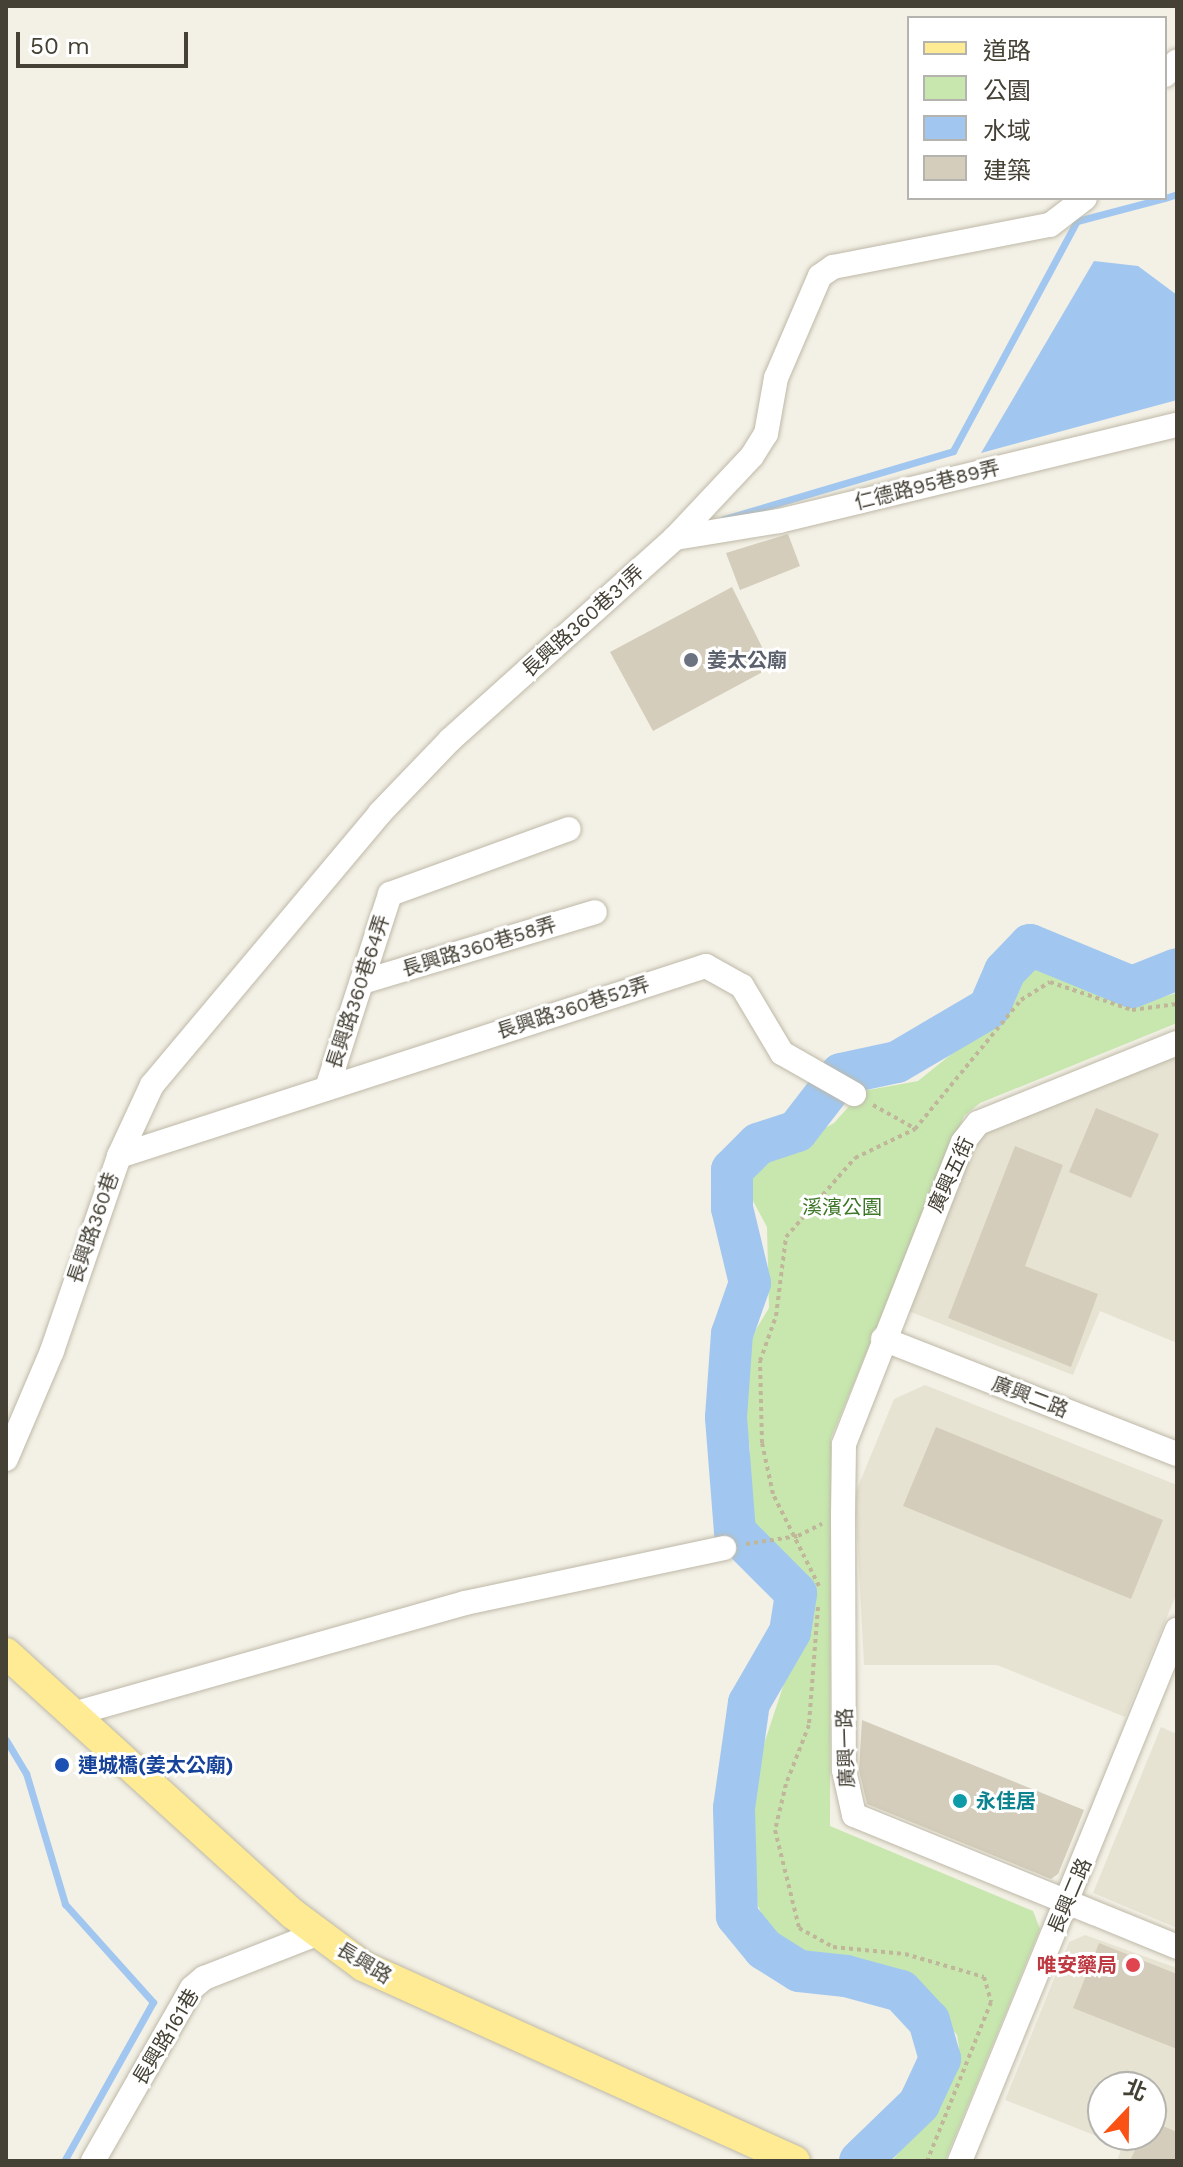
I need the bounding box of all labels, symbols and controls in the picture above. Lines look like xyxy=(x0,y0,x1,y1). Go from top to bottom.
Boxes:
scale bar xyxy=(20,16,192,66)
legend xyxy=(907,16,1167,200)
text: 50 m xyxy=(30,32,90,60)
text: 道路 xyxy=(983,37,1031,65)
text: 公園 xyxy=(983,77,1031,105)
text: 水域 xyxy=(983,117,1031,145)
text: 建築 xyxy=(983,157,1031,185)
street label: 仁德路95巷89弄 xyxy=(852,455,1002,515)
street label: 長興路360巷31弄 xyxy=(517,560,649,682)
place label: 姜太公廟 xyxy=(707,648,787,672)
marker: 姜太公廟 xyxy=(682,651,700,669)
street label: 長興路360巷64弄 xyxy=(322,912,394,1072)
street label: 長興路360巷58弄 xyxy=(399,912,559,982)
street label: 長興路360巷52弄 xyxy=(493,972,653,1044)
street label: 廣興五街 xyxy=(923,1134,979,1216)
street label: 長興路360巷 xyxy=(63,1169,123,1287)
park label: 溪濱公園 xyxy=(802,1195,882,1219)
street label: 廣興二路 xyxy=(988,1371,1072,1423)
street label: 廣興一路 xyxy=(833,1708,859,1788)
place label: 連城橋(姜太公廟) xyxy=(78,1753,234,1777)
marker: 連城橋(姜太公廟) xyxy=(53,1756,71,1774)
place label: 永佳居 xyxy=(976,1789,1036,1813)
marker: 永佳居 xyxy=(951,1792,969,1810)
street label: 長興二路 xyxy=(1043,1854,1097,1938)
street label: 長興路 xyxy=(332,1937,396,1989)
place label: 唯安藥局 xyxy=(1037,1953,1117,1977)
marker: 唯安藥局 xyxy=(1124,1956,1142,1974)
street label: 長興路161巷 xyxy=(128,1985,204,2089)
north arrow xyxy=(1087,2071,1167,2151)
text: 北 xyxy=(1121,2074,1150,2106)

